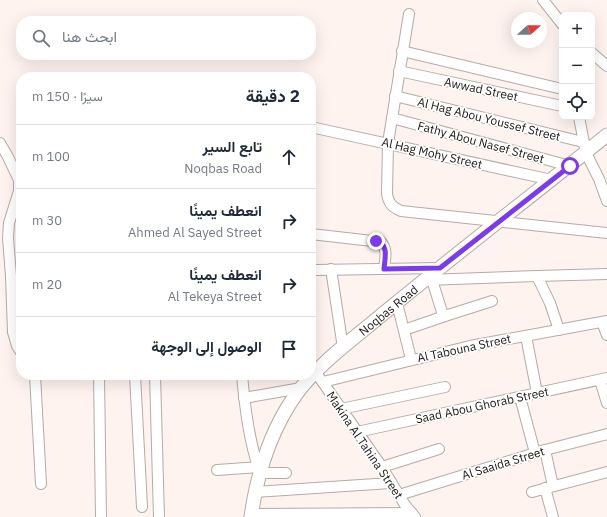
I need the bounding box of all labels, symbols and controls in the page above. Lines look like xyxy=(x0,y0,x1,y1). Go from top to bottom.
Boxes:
north arrow xyxy=(511,12,547,48)
map controls xyxy=(559,12,595,120)
button: + xyxy=(559,12,595,48)
search box xyxy=(16,16,316,60)
icon: search xyxy=(30,27,52,49)
text: ابحث هنا xyxy=(62,27,117,46)
button: − xyxy=(559,48,595,84)
street label: Awwad Street xyxy=(443,74,519,104)
button: locate xyxy=(559,84,595,120)
text: 2 دقيقة xyxy=(246,85,300,107)
text: سيرًا · 150 m xyxy=(32,88,103,105)
street label: Al Hag Abou Youssef Street xyxy=(416,94,562,144)
street label: Fathy Abou Nasef Street xyxy=(416,118,546,166)
street label: Al Hag Mohy Street xyxy=(380,134,484,172)
text: تابع السير xyxy=(203,137,262,156)
icon: ahead xyxy=(278,146,300,168)
text: 100 m xyxy=(32,148,70,165)
route start xyxy=(561,157,579,175)
text: Noqbas Road xyxy=(184,160,262,177)
text: انعطف يمينًا xyxy=(189,201,262,220)
icon: right xyxy=(278,210,300,232)
text: 30 m xyxy=(32,212,62,229)
text: Ahmed Al Sayed Street xyxy=(128,224,262,241)
route end xyxy=(367,232,385,250)
text: انعطف يمينًا xyxy=(189,265,262,284)
icon: right xyxy=(278,274,300,296)
text: 20 m xyxy=(32,276,62,293)
street label: Noqbas Road xyxy=(355,281,420,338)
text: Al Tekeya Street xyxy=(168,288,262,305)
street label: Al Tabouna Street xyxy=(416,331,512,365)
text: الوصول إلى الوجهة xyxy=(151,337,262,356)
icon: arrive xyxy=(278,338,300,360)
street label: Saad Abou Ghorab Street xyxy=(414,384,550,426)
street label: Makina Al Tahina Street xyxy=(323,388,407,502)
street label: Al Saaida Street xyxy=(460,443,546,483)

